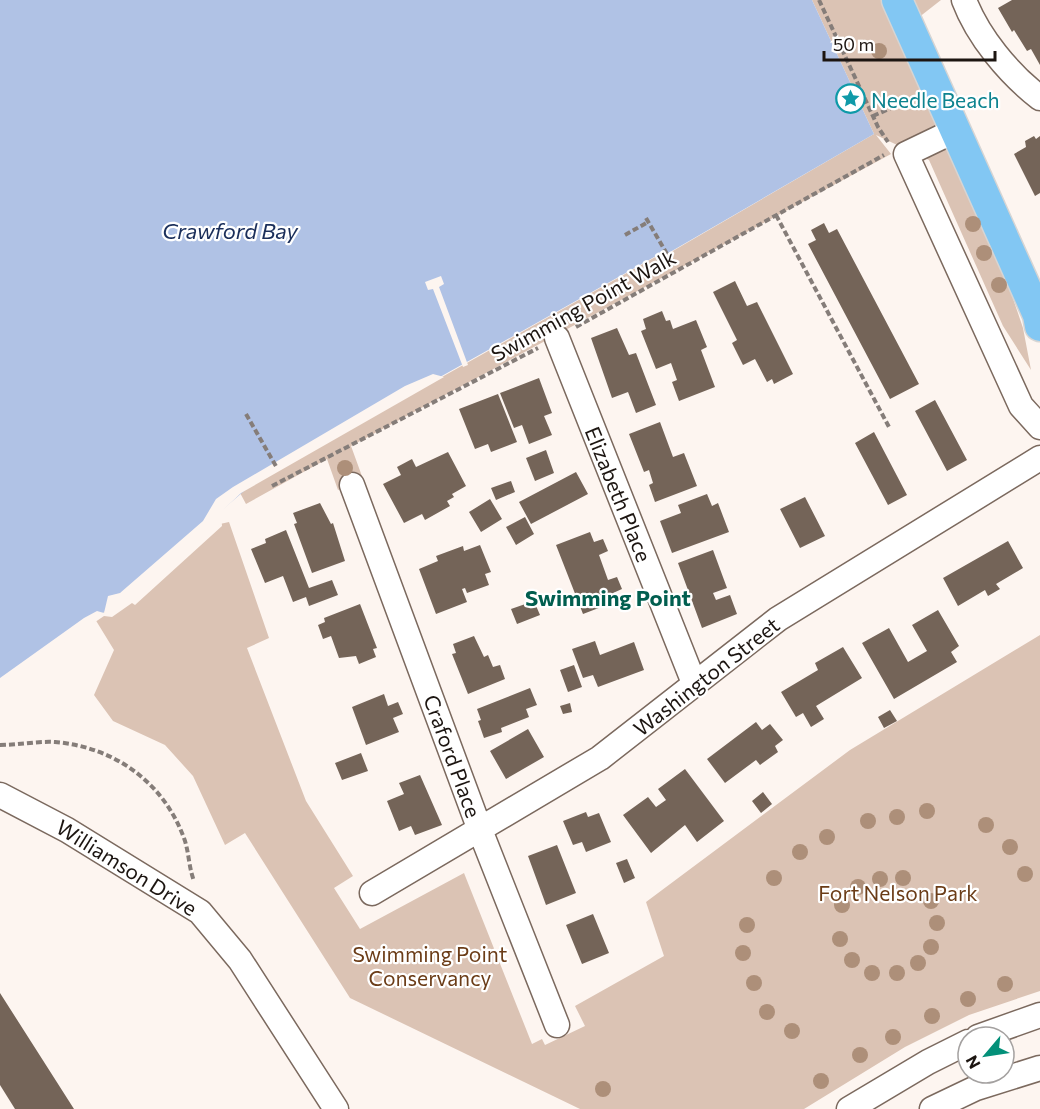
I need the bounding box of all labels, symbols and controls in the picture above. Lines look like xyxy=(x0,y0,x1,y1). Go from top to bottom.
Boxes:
scale bar xyxy=(824,24,995,62)
text: 50 m xyxy=(833,33,874,55)
place icon: Needle Beach xyxy=(834,83,866,115)
place label: Needle Beach xyxy=(871,87,1000,112)
water label: Crawford Bay xyxy=(162,217,298,244)
street label: Swimming Point Walk xyxy=(486,244,680,366)
street label: Elizabeth Place xyxy=(581,423,657,565)
district label: Swimming Point xyxy=(525,584,691,611)
street label: Washington Street xyxy=(628,611,784,741)
street label: Craford Place xyxy=(419,691,487,821)
street label: Williamson Drive xyxy=(52,814,202,920)
park label: Fort Nelson Park xyxy=(818,880,978,905)
park label: Swimming Point Conservancy xyxy=(353,941,507,990)
north arrow xyxy=(956,1025,1016,1085)
text: N xyxy=(961,1053,984,1072)

